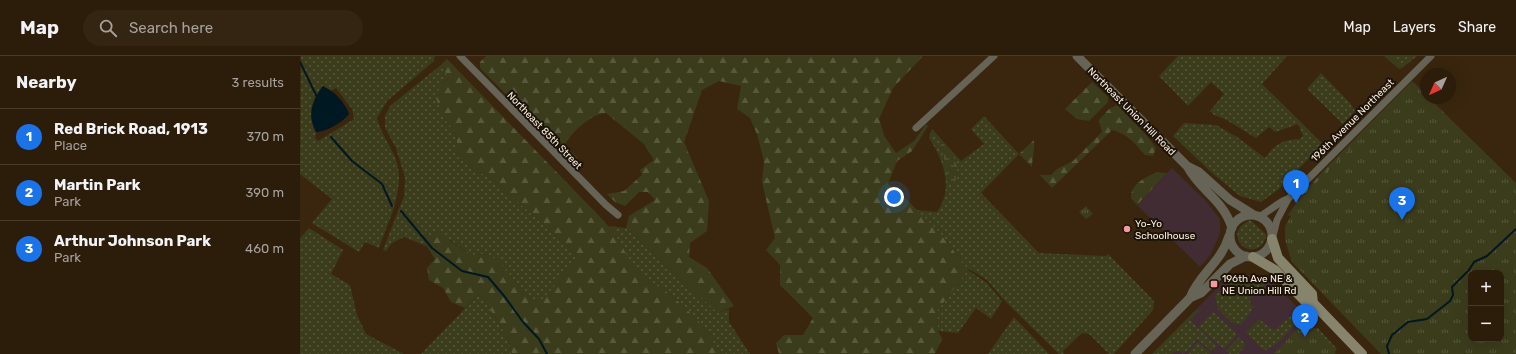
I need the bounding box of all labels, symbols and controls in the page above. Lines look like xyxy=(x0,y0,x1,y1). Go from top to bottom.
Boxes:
search box xyxy=(83,10,363,46)
text: Map xyxy=(20,16,59,39)
icon: search xyxy=(97,17,119,39)
text: Search here xyxy=(129,19,213,37)
text: Map xyxy=(1344,19,1371,36)
text: Layers xyxy=(1393,19,1436,36)
text: Share xyxy=(1458,19,1496,36)
street label: Northeast Union Hill Road xyxy=(1085,65,1178,158)
north arrow xyxy=(1420,68,1456,104)
text: Nearby xyxy=(16,72,77,92)
text: 3 results xyxy=(232,75,284,90)
street label: 196th Avenue Northeast xyxy=(1309,77,1397,165)
street label: Northeast 85th Street xyxy=(504,90,584,172)
text: Red Brick Road, 1913 xyxy=(54,120,208,138)
text: 1 xyxy=(26,129,32,144)
text: 370 m xyxy=(247,129,284,144)
text: Place xyxy=(54,138,87,153)
pin: 1 xyxy=(1283,170,1309,203)
text: Martin Park xyxy=(54,176,141,194)
text: 2 xyxy=(25,185,33,200)
text: 390 m xyxy=(245,185,284,200)
your location xyxy=(884,187,904,207)
pin: 3 xyxy=(1389,187,1415,220)
text: Park xyxy=(54,194,81,209)
place label: Yo-Yo Schoolhouse xyxy=(1135,218,1196,242)
marker: Yo-Yo Schoolhouse xyxy=(1122,224,1132,234)
text: Arthur Johnson Park xyxy=(54,232,211,250)
text: 3 xyxy=(25,241,33,256)
text: 460 m xyxy=(245,241,284,256)
text: Park xyxy=(54,250,81,265)
map controls xyxy=(1468,270,1504,342)
button: + xyxy=(1468,270,1504,306)
place label: 196th Ave NE & NE Union Hill Rd xyxy=(1222,273,1297,297)
marker: 196th Ave NE & NE Union Hill Rd xyxy=(1209,279,1219,289)
pin: 2 xyxy=(1292,304,1318,337)
button: − xyxy=(1468,306,1504,342)

